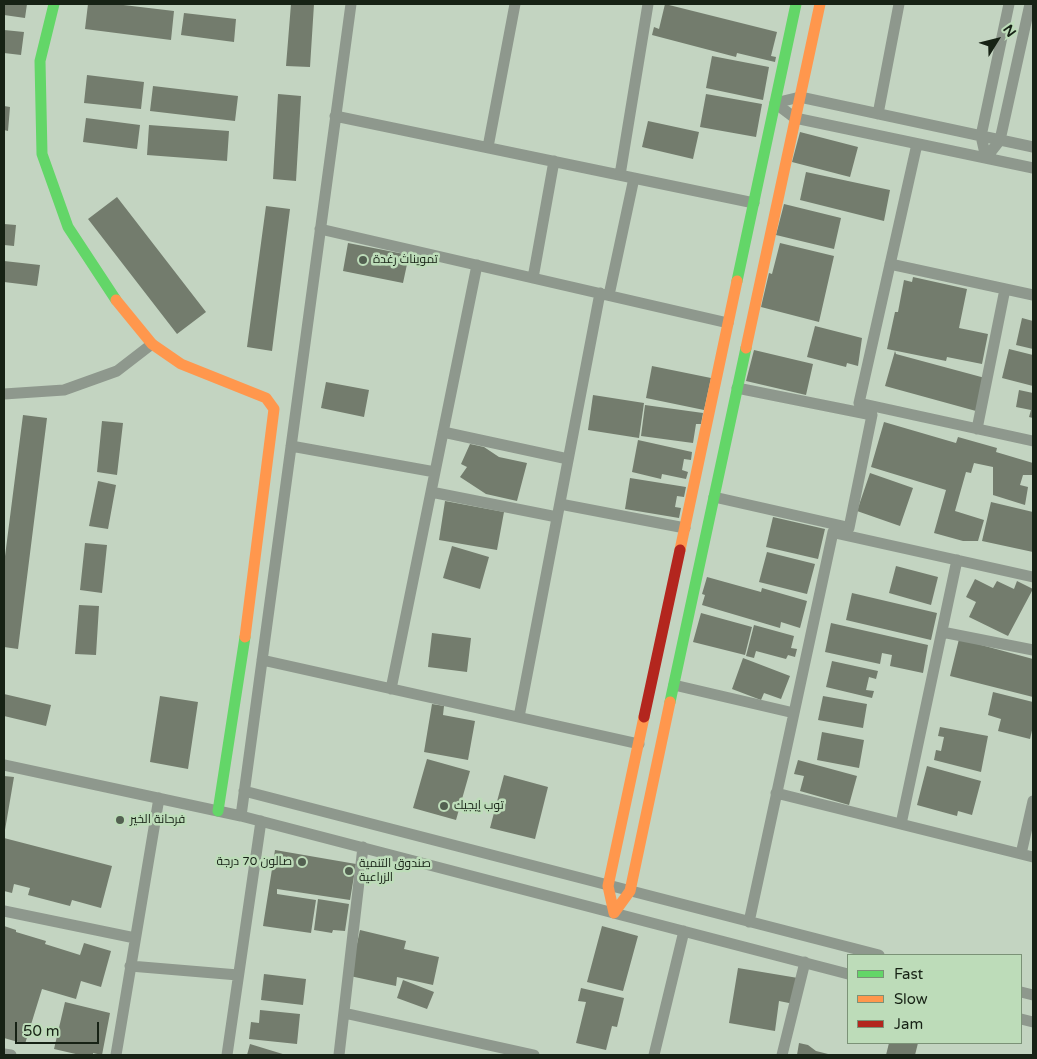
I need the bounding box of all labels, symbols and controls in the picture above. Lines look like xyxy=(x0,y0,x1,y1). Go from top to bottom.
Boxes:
north arrow xyxy=(972,15,1022,65)
text: N xyxy=(999,21,1020,40)
place label: تمويناث رغدة xyxy=(373,253,438,267)
marker: تمويناث رغدة xyxy=(357,254,369,266)
place label: توب إيجيك xyxy=(454,799,504,813)
marker: توب إيجيك xyxy=(438,800,450,812)
place label: فرحانة الخير xyxy=(130,813,185,827)
marker: فرحانة الخير xyxy=(114,814,126,826)
place label: صالون 70 درجة xyxy=(217,855,292,869)
marker: صالون 70 درجة xyxy=(296,856,308,868)
place label: صندوق التنمية الزراعية xyxy=(359,857,431,885)
marker: صندوق التنمية الزراعية xyxy=(343,865,355,877)
legend xyxy=(847,954,1022,1044)
text: Fast xyxy=(894,965,923,983)
text: Slow xyxy=(894,990,928,1008)
scale bar xyxy=(18,1012,101,1044)
text: Jam xyxy=(894,1015,923,1033)
text: 50 m xyxy=(23,1022,60,1040)

